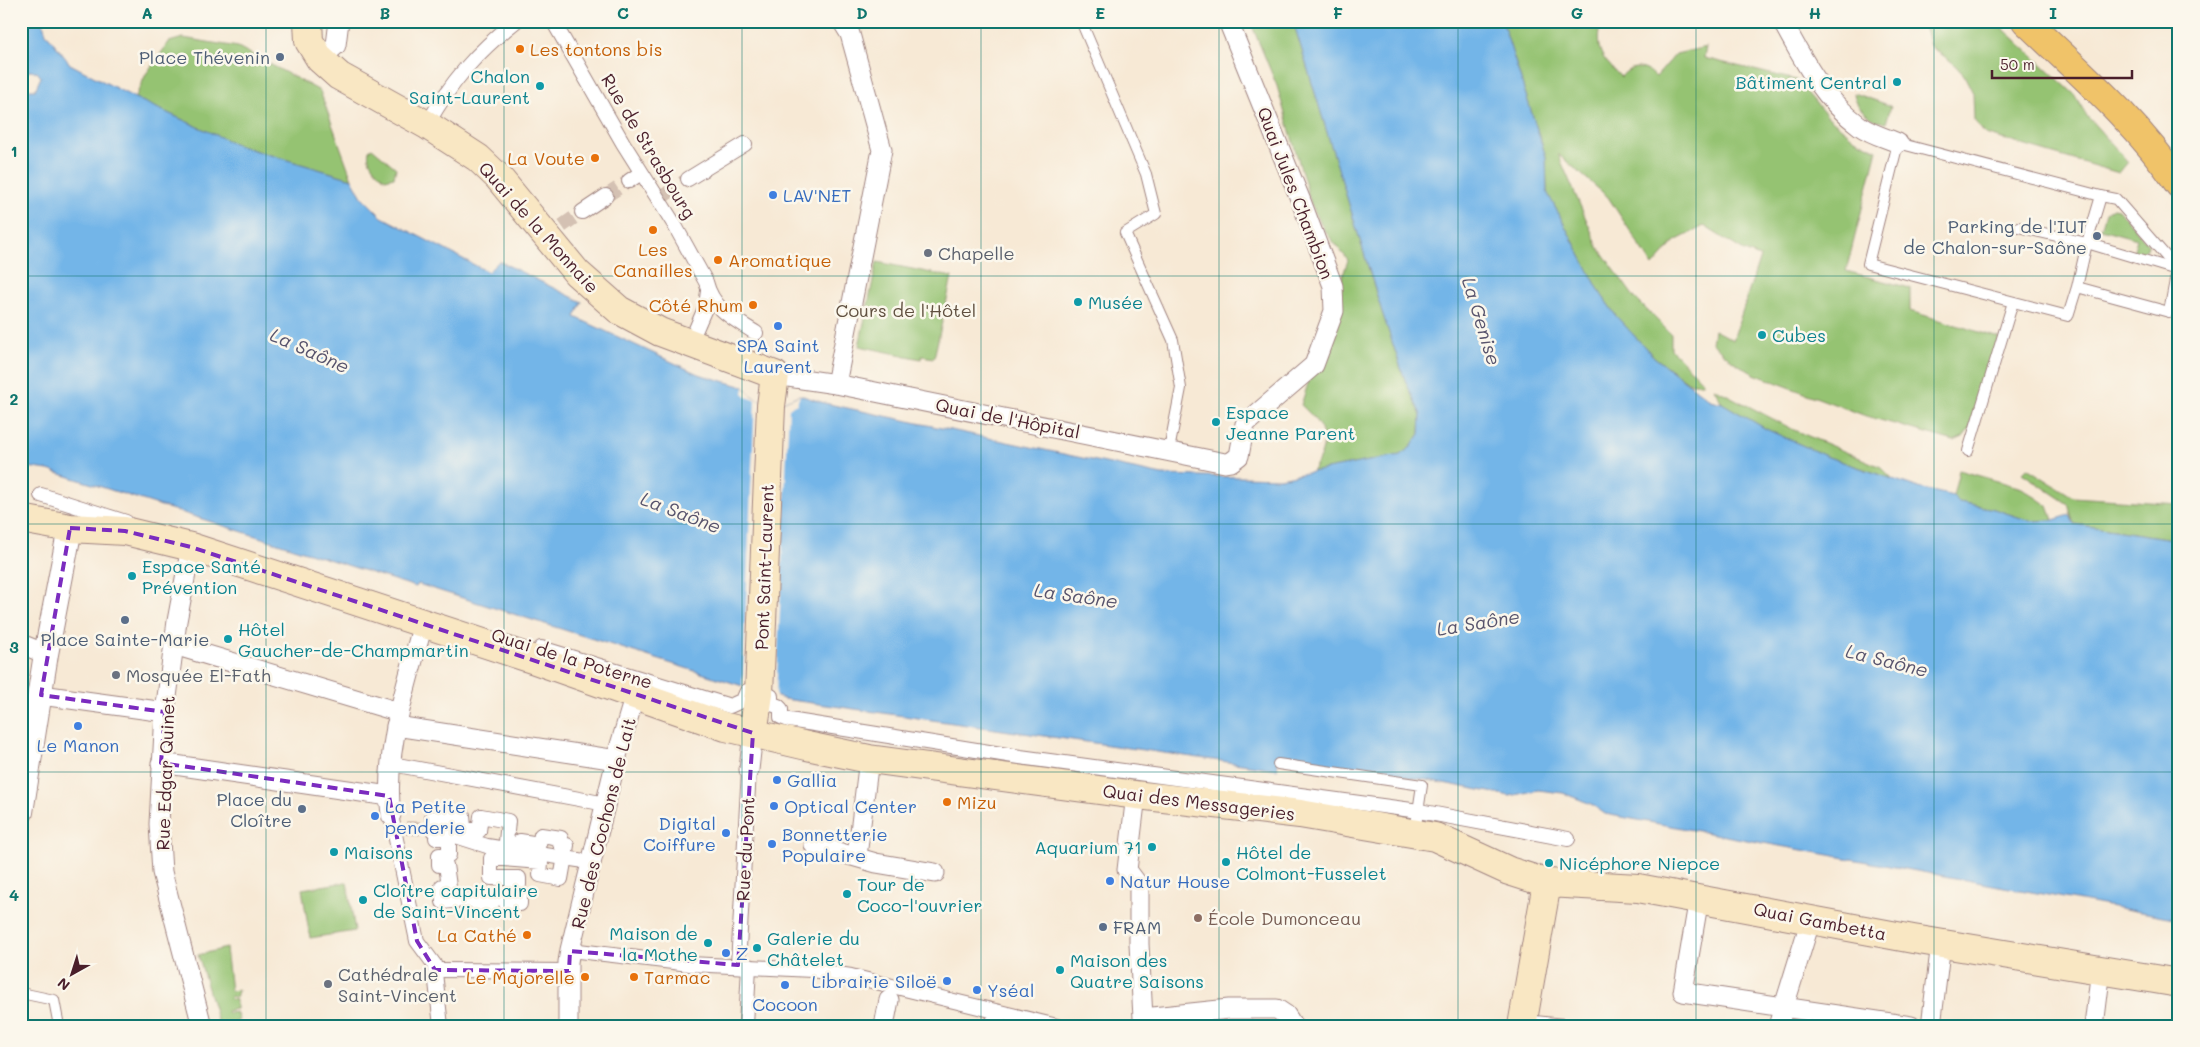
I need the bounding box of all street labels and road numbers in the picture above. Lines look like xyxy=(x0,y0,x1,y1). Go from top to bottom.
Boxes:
street label: Rue de Strasbourg xyxy=(596,69,702,223)
street label: Quai Jules Chambion xyxy=(1252,104,1340,282)
street label: Quai de la Monnaie xyxy=(474,156,604,298)
street label: Quai de l'Hôpital xyxy=(934,392,1082,444)
street label: Pont Saint-Laurent xyxy=(749,483,779,651)
street label: Quai de la Poterne xyxy=(489,622,655,694)
street label: Rue Edgar Quinet xyxy=(150,695,180,851)
street label: Rue des Cochons de Lait xyxy=(565,715,641,931)
street label: Quai des Messageries xyxy=(1101,778,1297,826)
street label: Rue du Pont xyxy=(730,796,760,902)
street label: Quai Gambetta xyxy=(1751,896,1889,946)

